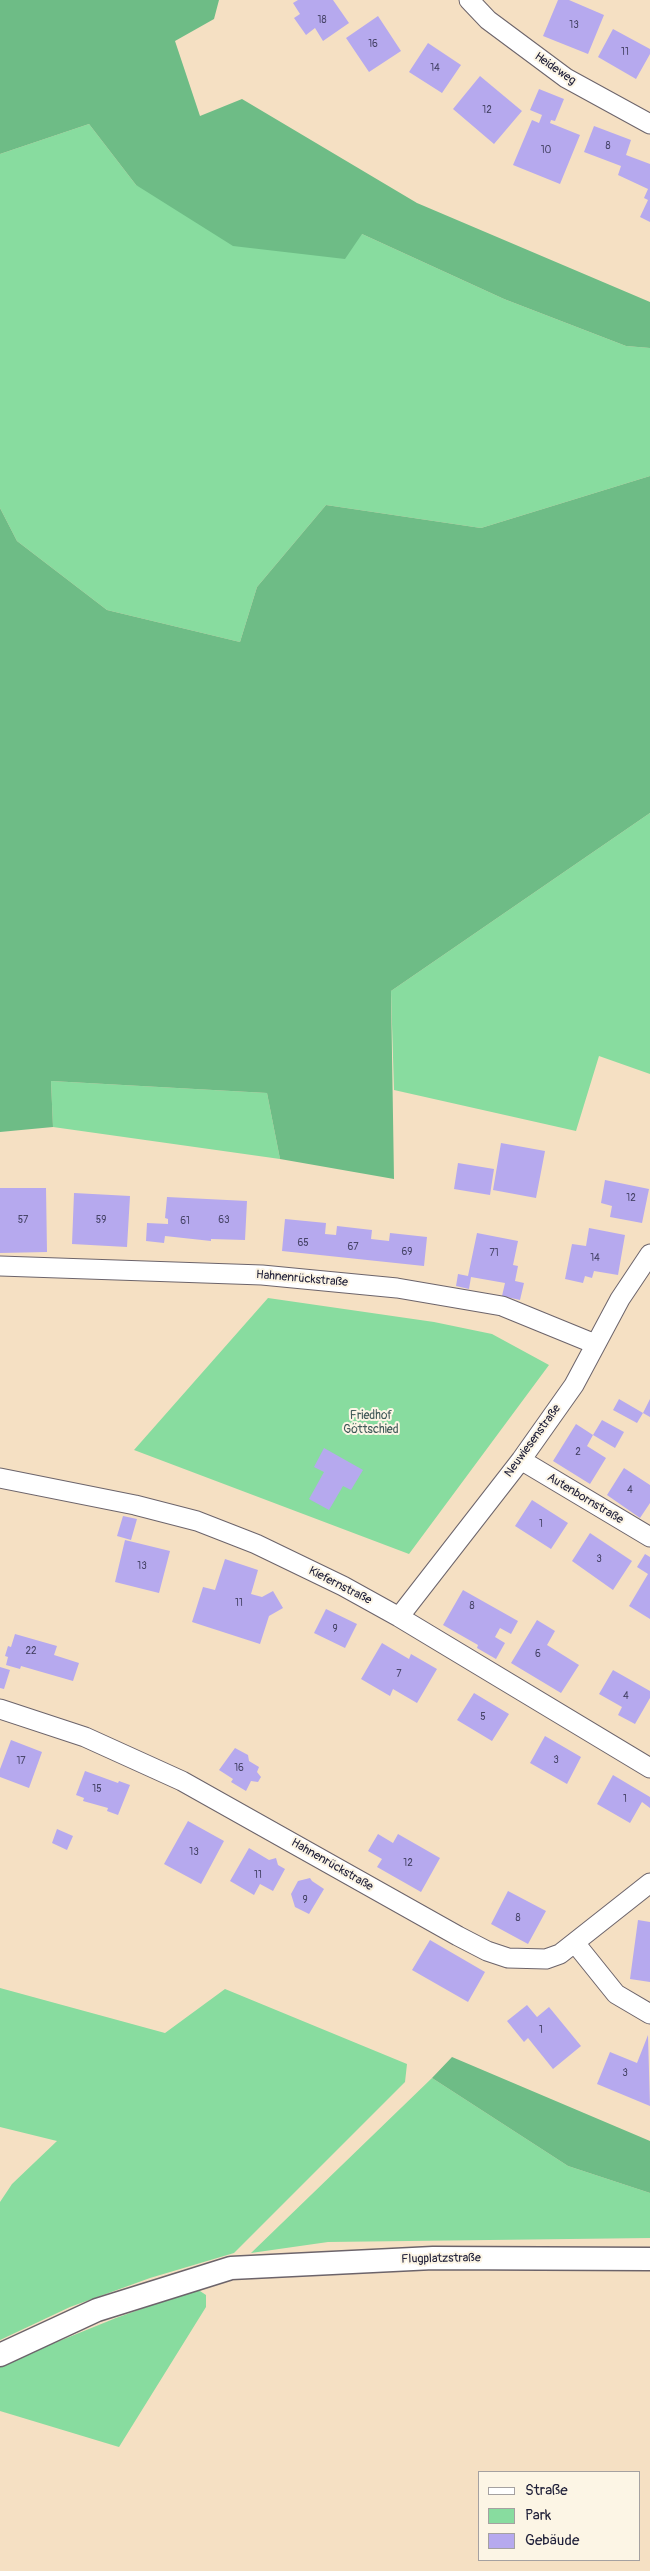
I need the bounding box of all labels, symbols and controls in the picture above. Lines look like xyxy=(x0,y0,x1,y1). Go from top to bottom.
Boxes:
house number: 18 xyxy=(318,14,326,26)
house number: 13 xyxy=(569,19,579,31)
house number: 16 xyxy=(368,38,378,50)
house number: 11 xyxy=(621,46,629,58)
street label: Heideweg xyxy=(532,50,578,88)
house number: 14 xyxy=(430,62,440,74)
house number: 12 xyxy=(482,104,492,116)
house number: 8 xyxy=(605,140,611,152)
house number: 10 xyxy=(541,144,551,156)
house number: 12 xyxy=(626,1192,636,1204)
house number: 57 xyxy=(18,1214,28,1226)
house number: 59 xyxy=(96,1214,106,1226)
house number: 63 xyxy=(218,1214,230,1226)
house number: 61 xyxy=(180,1215,190,1227)
house number: 65 xyxy=(297,1237,309,1249)
house number: 67 xyxy=(347,1241,359,1253)
house number: 69 xyxy=(402,1246,412,1258)
house number: 71 xyxy=(489,1247,499,1259)
house number: 14 xyxy=(590,1252,600,1264)
street label: Hahnenrückstraße xyxy=(255,1268,349,1290)
street label: Neuwiesenstraße xyxy=(502,1402,564,1480)
park label: Friedhof Göttschied xyxy=(343,1409,399,1437)
house number: 2 xyxy=(575,1446,581,1458)
street label: Autenbornstraße xyxy=(544,1471,626,1527)
house number: 4 xyxy=(627,1484,633,1496)
house number: 1 xyxy=(539,1518,543,1530)
house number: 3 xyxy=(596,1553,602,1565)
house number: 13 xyxy=(137,1560,147,1572)
street label: Kiefernstraße xyxy=(306,1564,374,1608)
house number: 11 xyxy=(235,1597,243,1609)
house number: 8 xyxy=(469,1600,475,1612)
house number: 9 xyxy=(332,1623,338,1635)
house number: 22 xyxy=(25,1645,37,1657)
house number: 6 xyxy=(535,1648,541,1660)
house number: 7 xyxy=(396,1668,402,1680)
house number: 4 xyxy=(623,1690,629,1702)
house number: 5 xyxy=(480,1711,486,1723)
house number: 3 xyxy=(553,1754,559,1766)
house number: 17 xyxy=(16,1755,26,1767)
house number: 16 xyxy=(234,1762,244,1774)
house number: 15 xyxy=(92,1783,102,1795)
house number: 1 xyxy=(623,1793,627,1805)
street label: Hahnenrückstraße xyxy=(288,1836,376,1894)
house number: 13 xyxy=(189,1846,199,1858)
house number: 12 xyxy=(403,1857,413,1869)
house number: 11 xyxy=(254,1869,262,1881)
house number: 9 xyxy=(302,1894,308,1906)
house number: 8 xyxy=(515,1912,521,1924)
house number: 1 xyxy=(539,2024,543,2036)
house number: 3 xyxy=(622,2067,628,2079)
street label: Flugplatzstraße xyxy=(401,2251,481,2267)
legend xyxy=(478,2471,640,2561)
text: Straße xyxy=(525,2481,568,2500)
text: Park xyxy=(525,2506,551,2525)
text: Gebäude xyxy=(525,2531,579,2550)

